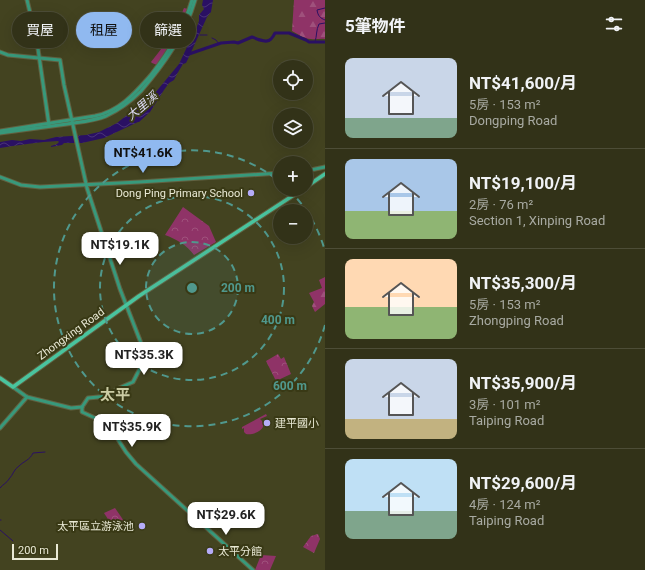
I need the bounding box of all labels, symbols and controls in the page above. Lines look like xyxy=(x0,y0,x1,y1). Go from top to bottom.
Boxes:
chip: 買屋 xyxy=(12,12,68,48)
chip: 租屋 xyxy=(76,12,132,48)
chip: 篩選 xyxy=(140,12,196,48)
icon: filters xyxy=(603,13,625,35)
text: 5筆物件 xyxy=(345,16,406,36)
map controls xyxy=(273,60,313,244)
button: locate xyxy=(273,60,313,100)
text: NT$41,600/月 xyxy=(469,73,577,93)
icon: home xyxy=(377,74,425,122)
water label: 大里溪 xyxy=(124,88,162,123)
text: 5房 · 153 m² xyxy=(469,97,540,112)
button: layers xyxy=(273,108,313,148)
text: Dongping Road xyxy=(469,113,557,128)
pin: NT$41.6K xyxy=(102,140,184,174)
text: NT$41.6K xyxy=(114,145,172,160)
button: + xyxy=(273,156,313,196)
text: NT$19,100/月 xyxy=(469,173,577,193)
icon: home xyxy=(377,175,425,223)
place label: Dong Ping Primary School xyxy=(116,187,243,200)
marker: Dong Ping Primary School xyxy=(246,188,256,198)
text: 2房 · 76 m² xyxy=(469,197,533,212)
button: − xyxy=(273,204,313,244)
text: Section 1, Xinping Road xyxy=(469,213,605,228)
pin: NT$19.1K xyxy=(79,232,161,266)
text: NT$19.1K xyxy=(91,237,149,252)
text: NT$35,300/月 xyxy=(469,273,577,293)
icon: home xyxy=(377,275,425,323)
centre of rings xyxy=(185,281,199,295)
text: 200 m xyxy=(221,281,255,295)
text: 5房 · 153 m² xyxy=(469,297,540,312)
street label: Zhongxing Road xyxy=(35,305,107,363)
text: 400 m xyxy=(261,313,295,327)
text: Zhongping Road xyxy=(469,313,564,328)
pin: NT$35.3K xyxy=(103,342,185,376)
text: NT$35.3K xyxy=(115,347,173,362)
text: NT$35,900/月 xyxy=(469,373,577,393)
icon: home xyxy=(377,375,425,423)
text: 600 m xyxy=(273,379,307,393)
district label: 太平 xyxy=(100,386,130,404)
text: 3房 · 101 m² xyxy=(469,397,540,412)
text: Taiping Road xyxy=(469,413,544,428)
pin: NT$35.9K xyxy=(91,414,173,448)
place label: 建平國小 xyxy=(275,417,319,430)
marker: 建平國小 xyxy=(262,418,272,428)
text: NT$35.9K xyxy=(103,419,161,434)
text: NT$29,600/月 xyxy=(469,473,577,493)
icon: home xyxy=(377,475,425,523)
text: 4房 · 124 m² xyxy=(469,497,540,512)
pin: NT$29.6K xyxy=(185,502,267,536)
text: NT$29.6K xyxy=(197,507,255,522)
text: Taiping Road xyxy=(469,513,544,528)
place label: 太平區立游泳池 xyxy=(57,520,134,533)
marker: 太平區立游泳池 xyxy=(137,521,147,531)
scale bar xyxy=(12,542,58,561)
text: 200 m xyxy=(18,544,49,557)
place label: 太平分館 xyxy=(218,545,262,558)
marker: 太平分館 xyxy=(205,546,215,556)

